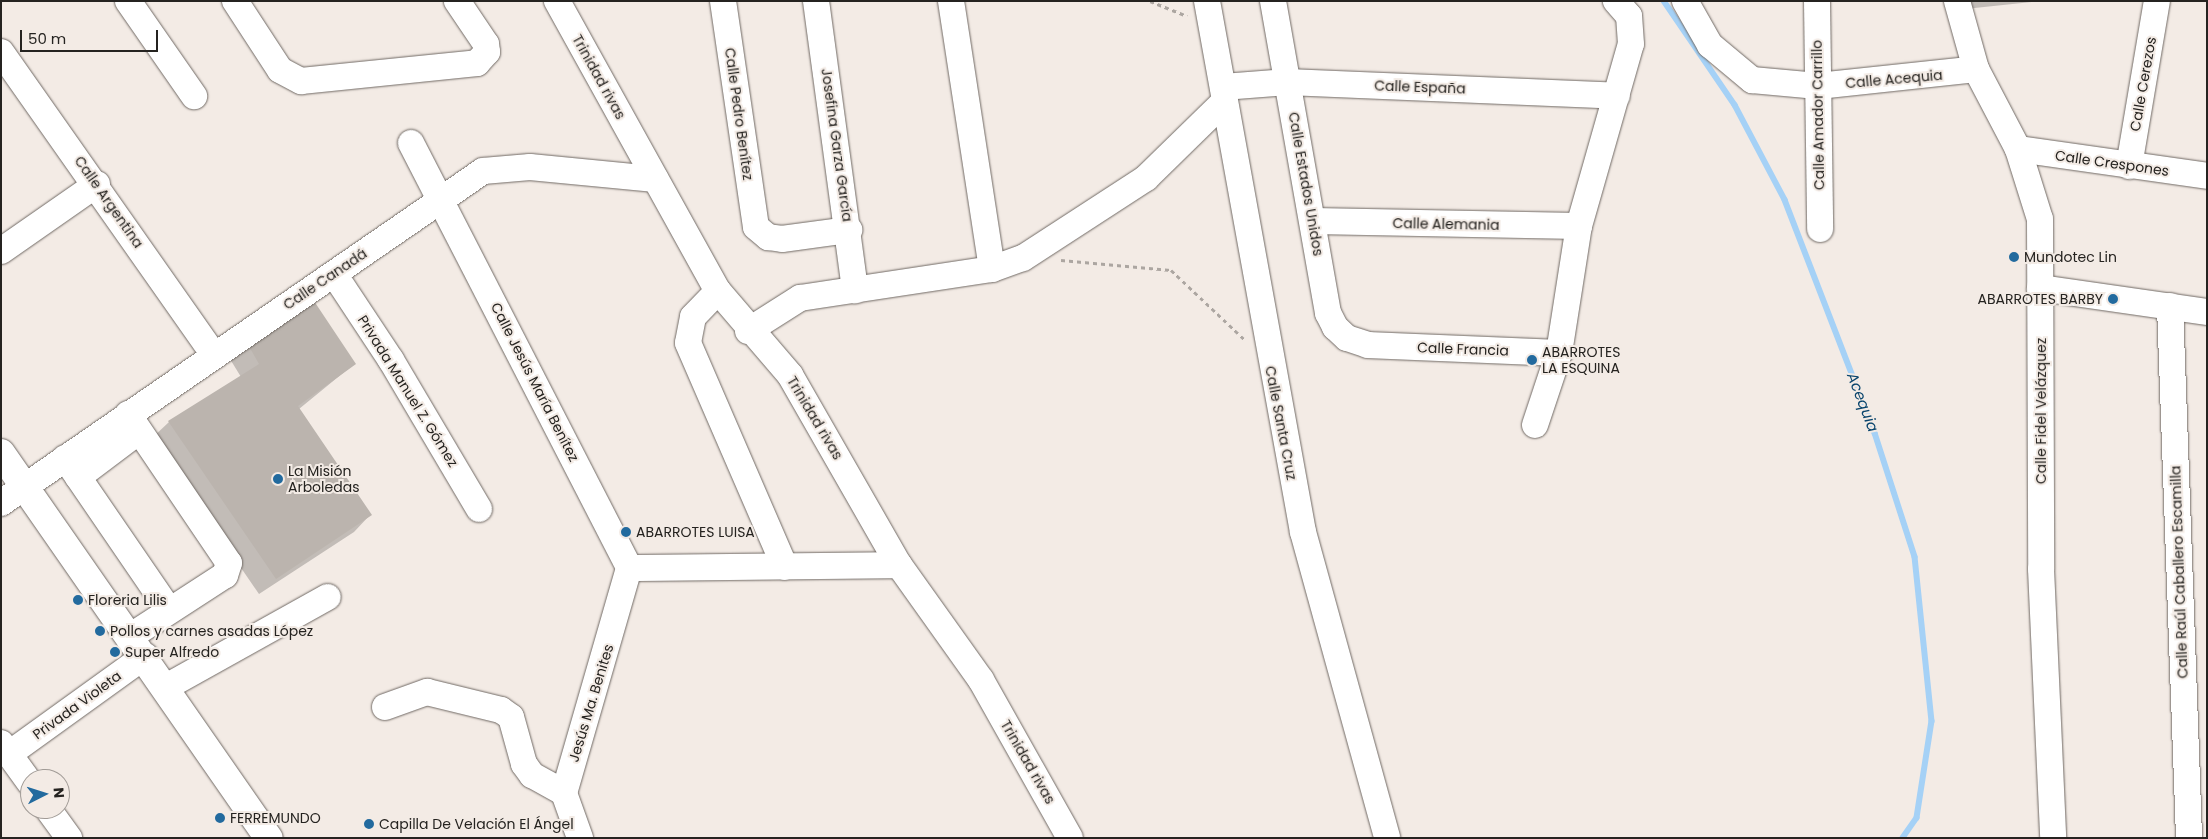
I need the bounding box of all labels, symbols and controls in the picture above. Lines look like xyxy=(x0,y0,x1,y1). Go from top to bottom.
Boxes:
scale bar xyxy=(22,20,160,52)
text: 50 m xyxy=(28,28,66,49)
street label: Trinidad rivas xyxy=(569,32,629,122)
street label: Calle Cerezos xyxy=(2126,35,2160,133)
street label: Calle Amador Carrillo xyxy=(1808,40,1828,190)
street label: Calle Pedro Benítez xyxy=(721,47,757,181)
street label: Calle Acequia xyxy=(1845,66,1943,92)
street label: Josefina Garza García xyxy=(818,67,856,223)
street label: Calle España xyxy=(1374,77,1466,97)
street label: Calle Estados Unidos xyxy=(1285,111,1327,257)
street label: Calle Crespones xyxy=(2054,147,2170,179)
street label: Calle Argentina xyxy=(71,153,147,251)
street label: Calle Alemania xyxy=(1392,215,1500,233)
street label: Calle Canadá xyxy=(280,245,370,313)
place label: Mundotec Lin xyxy=(2024,249,2117,265)
marker: Mundotec Lin xyxy=(2008,251,2020,263)
place label: ABARROTES BARBY xyxy=(1978,291,2103,307)
marker: ABARROTES BARBY xyxy=(2107,293,2119,305)
street label: Calle Jesús María Benítez xyxy=(488,300,582,464)
street label: Privada Manuel Z. Gómez xyxy=(354,312,462,470)
street label: Calle Fidel Velázquez xyxy=(2033,338,2049,484)
street label: Calle Francia xyxy=(1417,339,1509,359)
place label: ABARROTES LA ESQUINA xyxy=(1542,344,1620,377)
marker: ABARROTES LA ESQUINA xyxy=(1526,354,1538,366)
street label: Calle Santa Cruz xyxy=(1262,365,1300,481)
water label: Acequia xyxy=(1843,370,1883,434)
street label: Trinidad rivas xyxy=(784,373,846,463)
place label: La Misión Arboledas xyxy=(288,463,359,496)
street label: Calle Raúl Caballero Escamilla xyxy=(2167,465,2191,679)
marker: La Misión Arboledas xyxy=(272,473,284,485)
place label: ABARROTES LUISA xyxy=(636,524,755,540)
marker: ABARROTES LUISA xyxy=(620,526,632,538)
place label: Floreria Lilis xyxy=(88,592,167,608)
marker: Floreria Lilis xyxy=(72,594,84,606)
place label: Pollos y carnes asadas López xyxy=(110,623,313,639)
marker: Pollos y carnes asadas López xyxy=(94,625,106,637)
street label: Jesús Ma. Benites xyxy=(565,642,617,764)
place label: Super Alfredo xyxy=(125,644,219,660)
marker: Super Alfredo xyxy=(109,646,121,658)
street label: Privada Violeta xyxy=(29,667,125,743)
street label: Trinidad rivas xyxy=(997,717,1059,807)
north arrow xyxy=(20,769,70,819)
text: N xyxy=(49,787,69,799)
place label: FERREMUNDO xyxy=(230,810,321,826)
marker: FERREMUNDO xyxy=(214,812,226,824)
place label: Capilla De Velación El Ángel xyxy=(379,816,574,832)
marker: Capilla De Velación El Ángel xyxy=(363,818,375,830)

